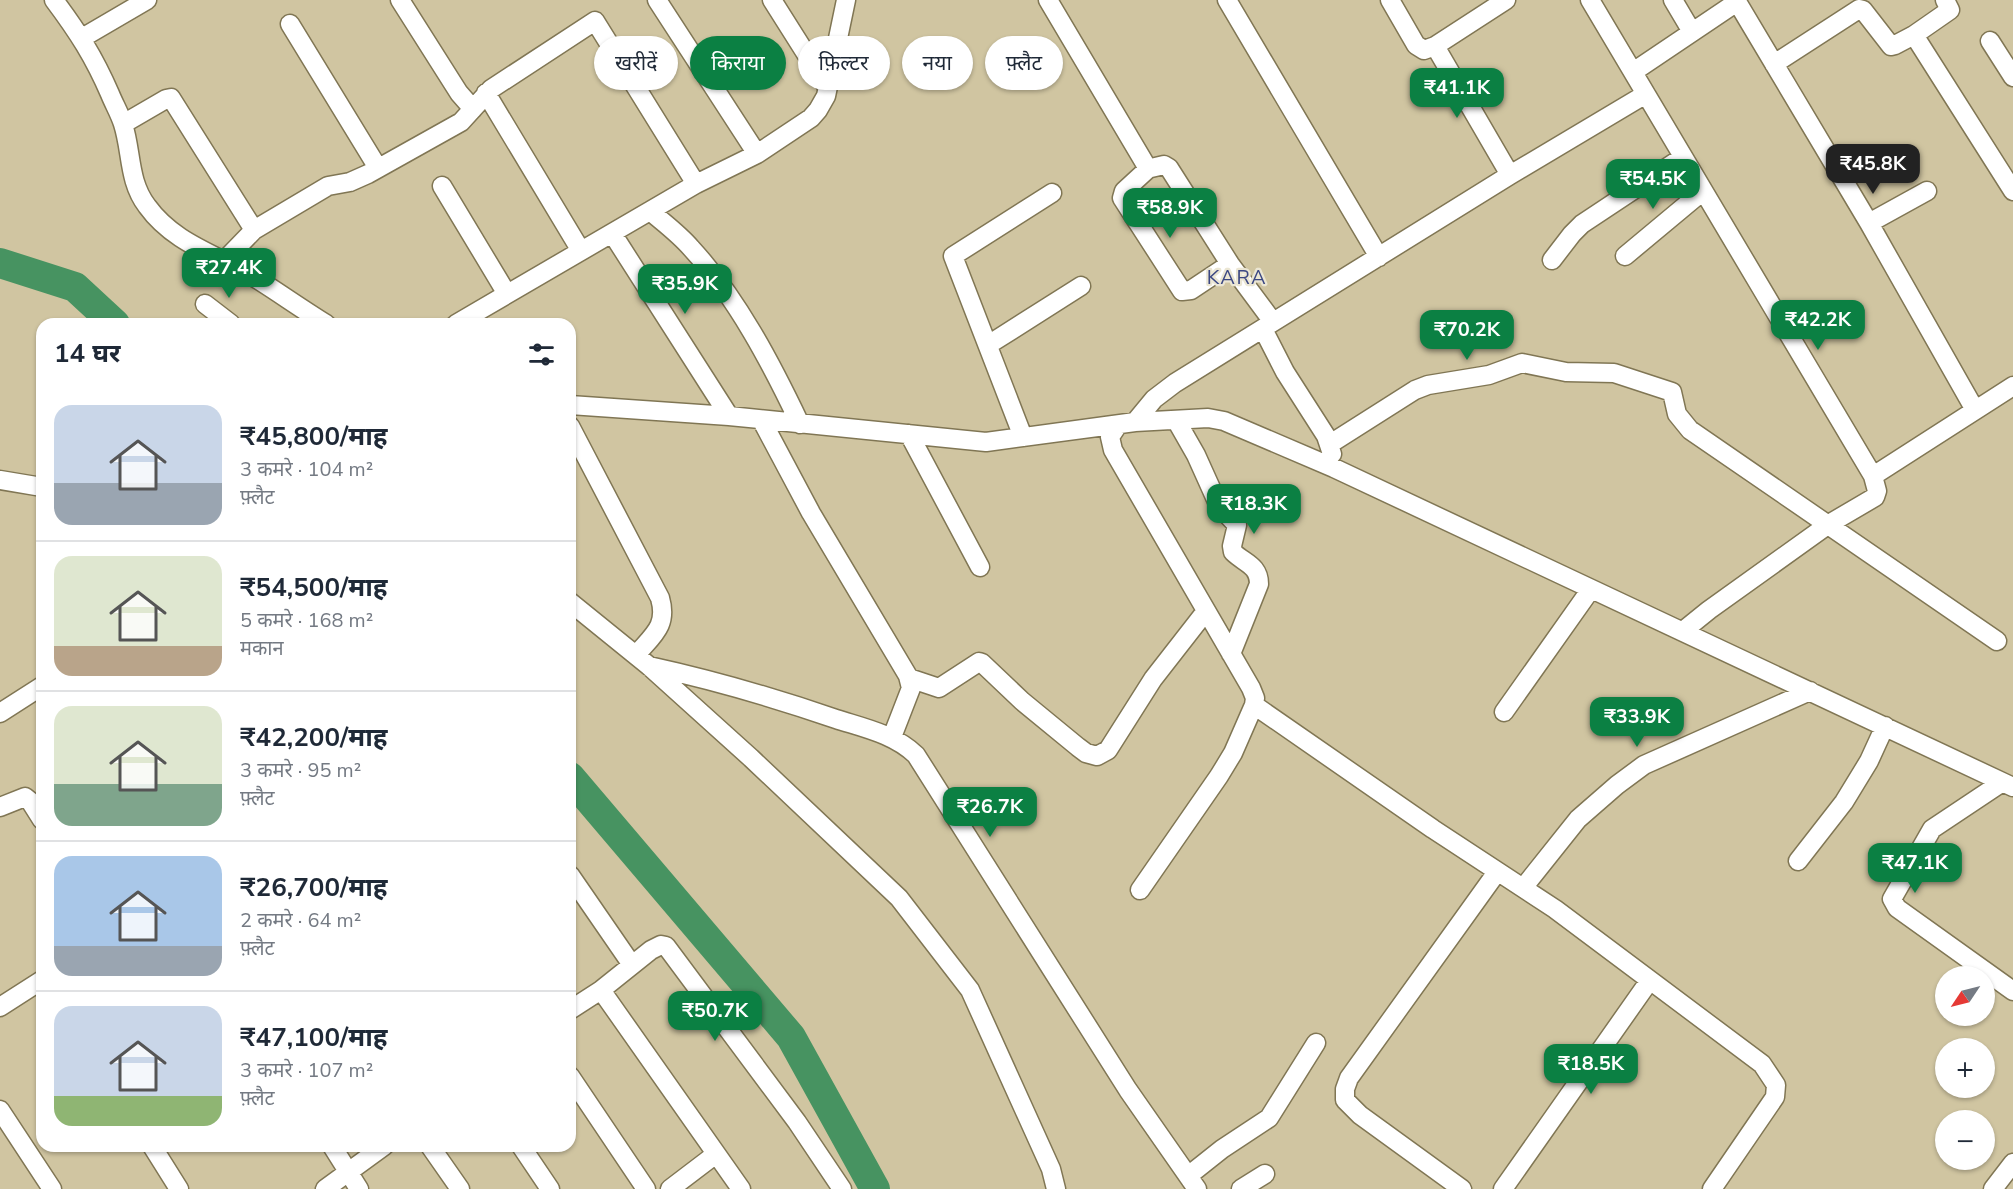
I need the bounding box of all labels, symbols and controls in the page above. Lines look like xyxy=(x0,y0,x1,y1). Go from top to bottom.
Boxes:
chip: खरीदें xyxy=(594,36,678,90)
chip: किराया xyxy=(690,36,786,90)
chip: फ़िल्टर xyxy=(798,36,890,90)
chip: नया xyxy=(902,36,973,90)
chip: फ़्लैट xyxy=(985,36,1063,90)
pin: ₹41.1K xyxy=(1408,68,1506,119)
text: ₹41.1K xyxy=(1424,74,1490,101)
pin: ₹45.8K xyxy=(1824,144,1922,195)
text: ₹45.8K xyxy=(1840,150,1906,177)
pin: ₹54.5K xyxy=(1604,159,1702,210)
text: ₹54.5K xyxy=(1620,165,1686,192)
pin: ₹58.9K xyxy=(1121,188,1219,239)
text: ₹58.9K xyxy=(1137,194,1203,221)
pin: ₹27.4K xyxy=(180,248,278,299)
text: ₹27.4K xyxy=(196,254,262,281)
pin: ₹35.9K xyxy=(636,264,734,315)
district label: KARA xyxy=(1207,264,1267,291)
text: ₹35.9K xyxy=(652,270,718,297)
pin: ₹42.2K xyxy=(1769,300,1867,351)
text: ₹42.2K xyxy=(1785,306,1851,333)
pin: ₹70.2K xyxy=(1418,310,1516,361)
text: ₹70.2K xyxy=(1434,316,1500,343)
text: 14 घर xyxy=(54,336,121,371)
icon: filters xyxy=(525,338,558,371)
text: ₹45,800/माह xyxy=(240,419,388,454)
icon: home xyxy=(102,429,174,501)
text: 3 कमरे · 104 m² xyxy=(240,456,373,483)
text: फ़्लैट xyxy=(240,484,275,511)
pin: ₹18.3K xyxy=(1205,484,1303,535)
text: ₹18.3K xyxy=(1221,490,1287,517)
text: ₹54,500/माह xyxy=(240,570,388,605)
icon: home xyxy=(102,580,174,652)
text: 5 कमरे · 168 m² xyxy=(240,607,373,634)
text: मकान xyxy=(240,635,284,662)
pin: ₹33.9K xyxy=(1588,697,1686,748)
text: ₹33.9K xyxy=(1604,703,1670,730)
text: ₹42,200/माह xyxy=(240,720,388,755)
icon: home xyxy=(102,730,174,802)
text: 3 कमरे · 95 m² xyxy=(240,757,361,784)
text: फ़्लैट xyxy=(240,785,275,812)
pin: ₹26.7K xyxy=(941,787,1039,838)
text: ₹26.7K xyxy=(957,793,1023,820)
pin: ₹47.1K xyxy=(1866,843,1964,894)
text: ₹47.1K xyxy=(1882,849,1948,876)
text: ₹26,700/माह xyxy=(240,870,388,905)
icon: home xyxy=(102,880,174,952)
text: 2 कमरे · 64 m² xyxy=(240,907,361,934)
text: फ़्लैट xyxy=(240,935,275,962)
north arrow xyxy=(1935,966,1995,1026)
map controls xyxy=(1935,966,1995,1170)
pin: ₹50.7K xyxy=(666,991,764,1042)
text: ₹50.7K xyxy=(682,997,748,1024)
text: ₹47,100/माह xyxy=(240,1020,388,1055)
icon: home xyxy=(102,1030,174,1102)
button: + xyxy=(1935,1038,1995,1098)
pin: ₹18.5K xyxy=(1542,1044,1640,1095)
text: ₹18.5K xyxy=(1558,1050,1624,1077)
text: 3 कमरे · 107 m² xyxy=(240,1057,373,1084)
text: फ़्लैट xyxy=(240,1085,275,1112)
button: − xyxy=(1935,1110,1995,1170)

